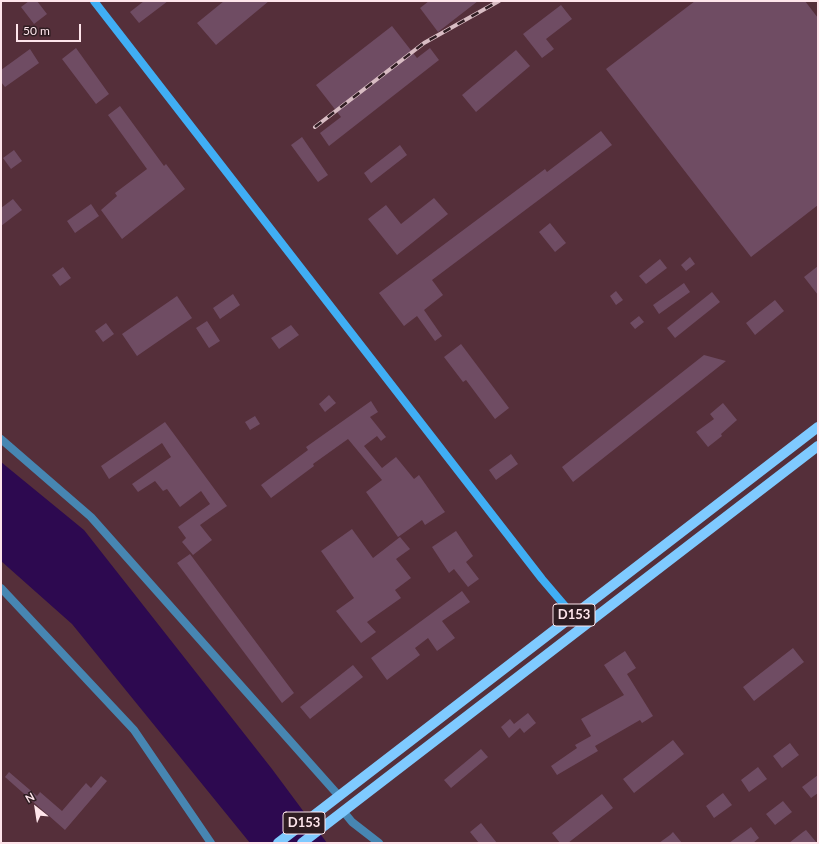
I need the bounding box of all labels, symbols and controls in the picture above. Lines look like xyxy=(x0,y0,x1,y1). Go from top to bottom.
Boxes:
scale bar xyxy=(18,16,83,42)
text: 50 m xyxy=(23,23,50,38)
road number: D153 xyxy=(553,604,595,626)
north arrow xyxy=(16,788,56,828)
text: N xyxy=(23,789,37,805)
road number: D153 xyxy=(283,812,325,834)

